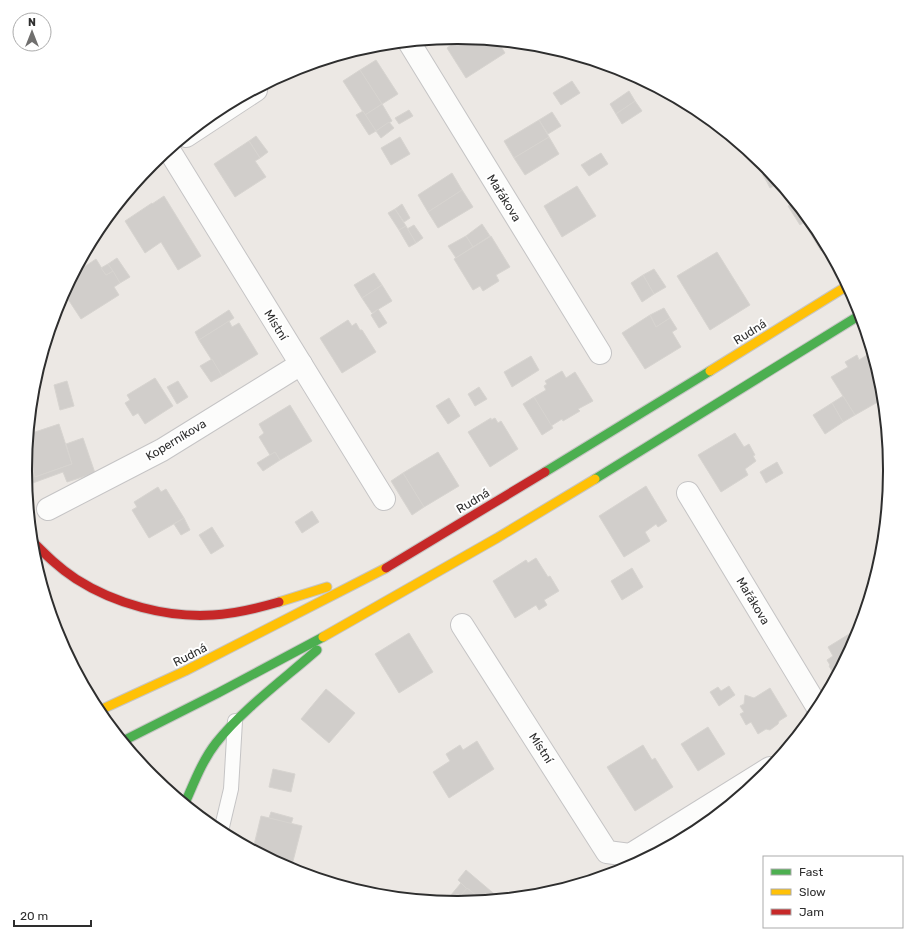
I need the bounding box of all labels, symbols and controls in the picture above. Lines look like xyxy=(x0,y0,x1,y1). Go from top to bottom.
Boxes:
north arrow xyxy=(12,12,52,52)
text: N xyxy=(28,16,36,29)
street label: Mařákova xyxy=(484,172,524,224)
street label: Místní xyxy=(261,307,291,344)
street label: Rudná xyxy=(731,316,769,348)
street label: Koperníkova xyxy=(143,416,209,464)
street label: Rudná xyxy=(454,486,492,516)
street label: Mařákova xyxy=(733,575,773,627)
street label: Rudná xyxy=(171,641,209,669)
street label: Místní xyxy=(526,730,557,767)
legend xyxy=(763,856,903,928)
text: Fast xyxy=(799,865,823,879)
text: Slow xyxy=(799,885,826,899)
scale bar xyxy=(14,902,91,928)
text: Jam xyxy=(799,905,824,919)
text: 20 m xyxy=(20,909,48,923)

